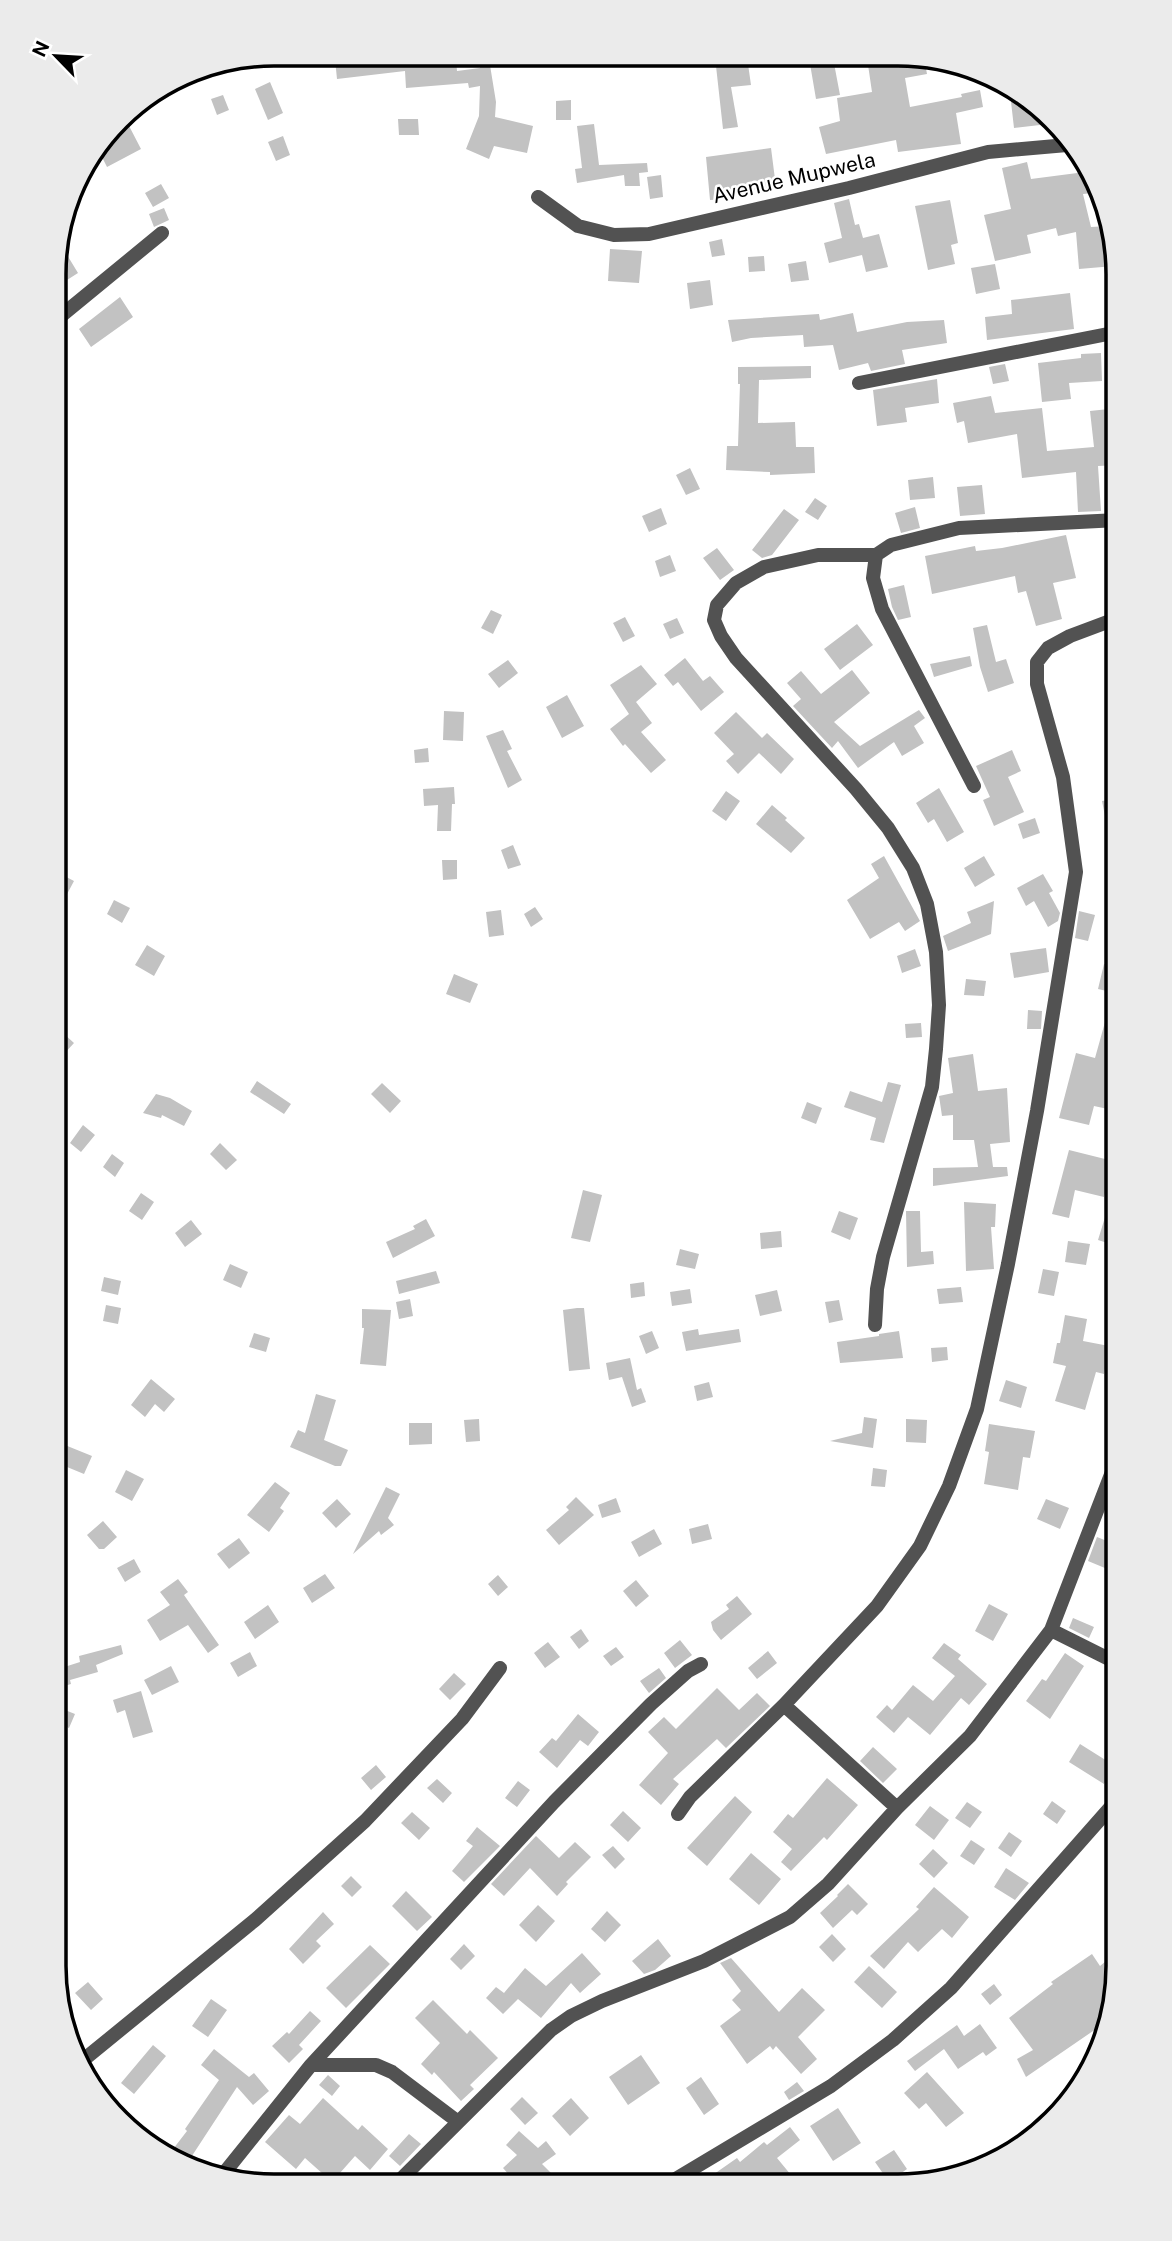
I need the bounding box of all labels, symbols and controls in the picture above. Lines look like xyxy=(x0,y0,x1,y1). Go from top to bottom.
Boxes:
north arrow xyxy=(21,21,91,91)
text: N xyxy=(27,37,54,60)
street label: Avenue Mupwela xyxy=(710,147,878,208)

